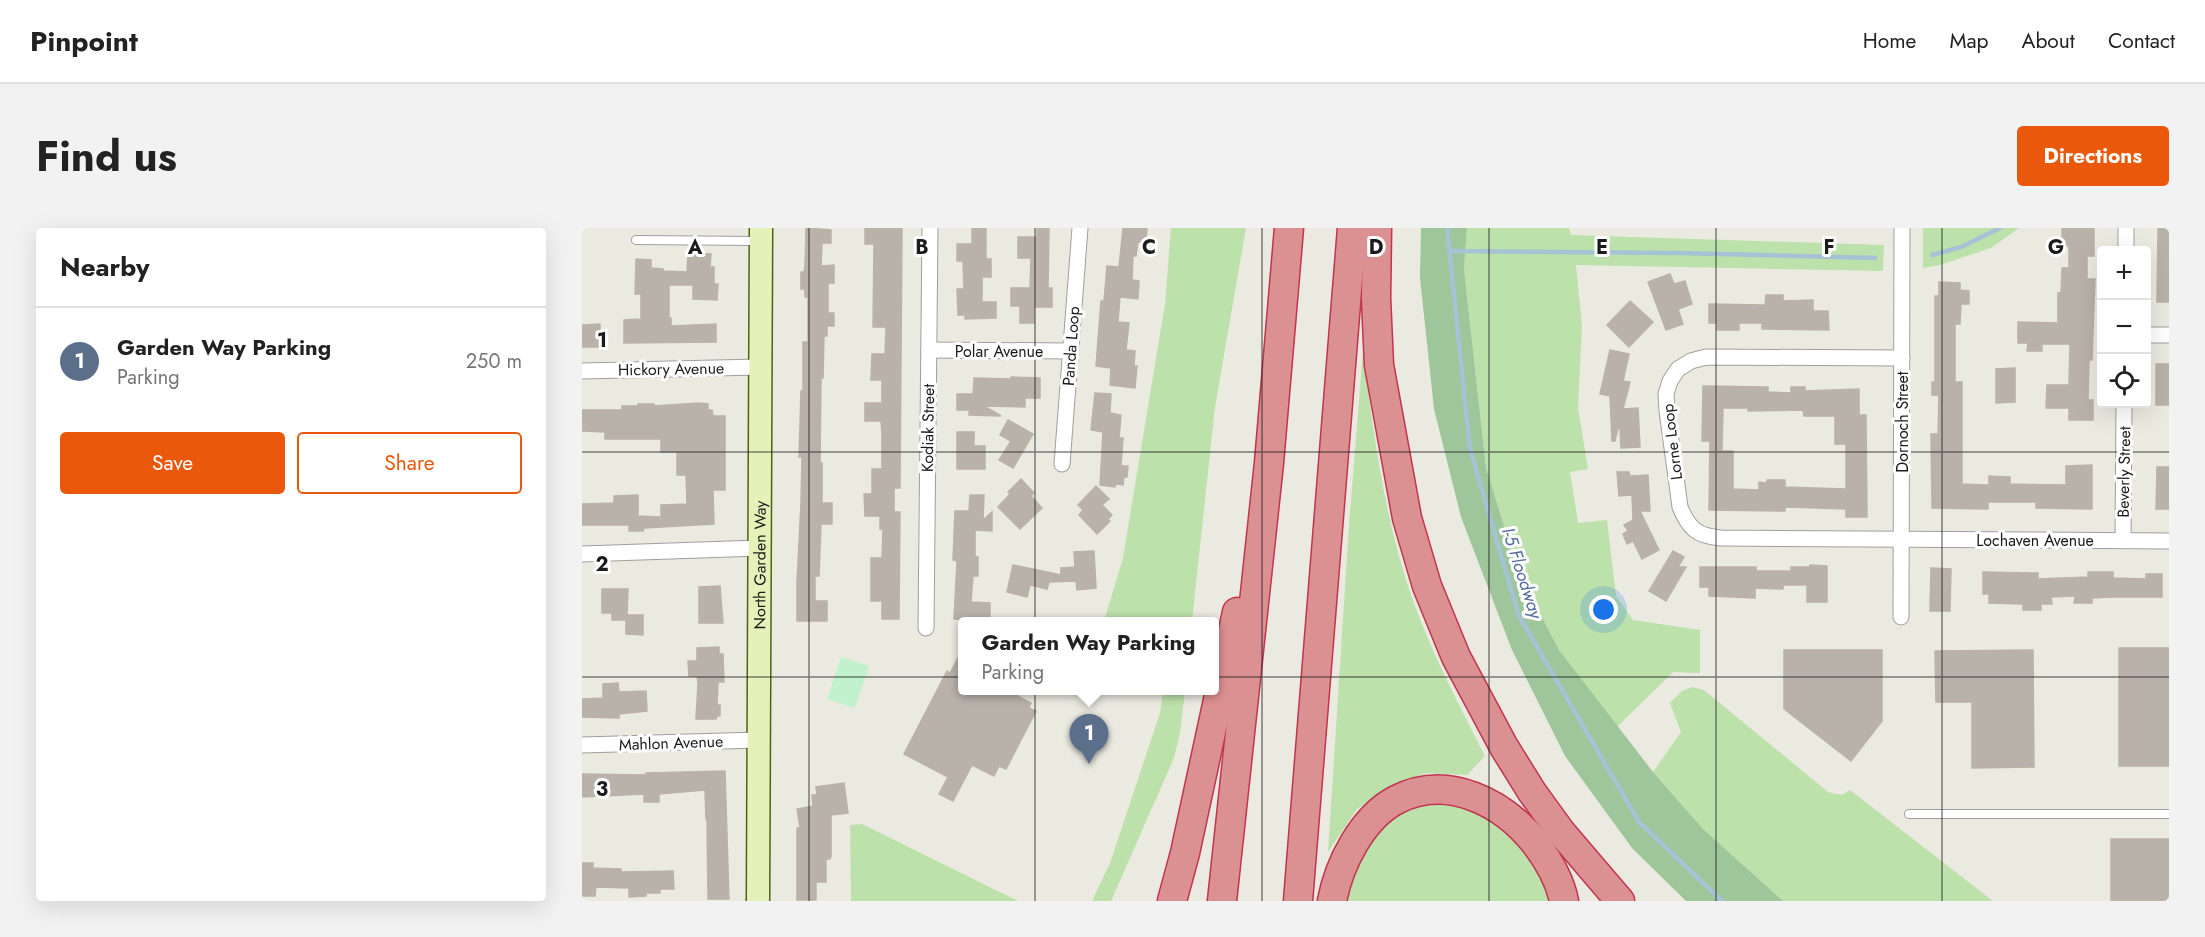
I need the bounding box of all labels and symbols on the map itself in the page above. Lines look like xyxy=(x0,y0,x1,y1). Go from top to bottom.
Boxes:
text: A xyxy=(687,233,703,262)
text: B xyxy=(915,233,929,262)
text: C xyxy=(1142,233,1156,262)
text: D xyxy=(1369,233,1383,262)
text: E xyxy=(1596,233,1608,262)
text: F xyxy=(1823,233,1835,262)
text: G xyxy=(2048,233,2064,262)
street label: Panda Loop xyxy=(1057,305,1085,387)
text: 1 xyxy=(597,326,607,355)
street label: Polar Avenue xyxy=(955,340,1043,363)
street label: Hickory Avenue xyxy=(618,357,724,381)
street label: Dornoch Street xyxy=(1891,371,1914,473)
street label: Kodiak Street xyxy=(916,384,940,472)
street label: Lorne Loop xyxy=(1656,403,1688,481)
street label: Beverly Street xyxy=(2112,426,2136,518)
street label: North Garden Way xyxy=(748,500,771,629)
water label: I-5 Floodway xyxy=(1495,524,1549,623)
street label: Lochaven Avenue xyxy=(1976,529,2094,552)
text: 2 xyxy=(595,550,609,579)
your location xyxy=(1589,595,1618,624)
pin: 1 xyxy=(1070,714,1108,764)
street label: Mahlon Avenue xyxy=(618,730,724,756)
text: 3 xyxy=(596,775,608,804)

